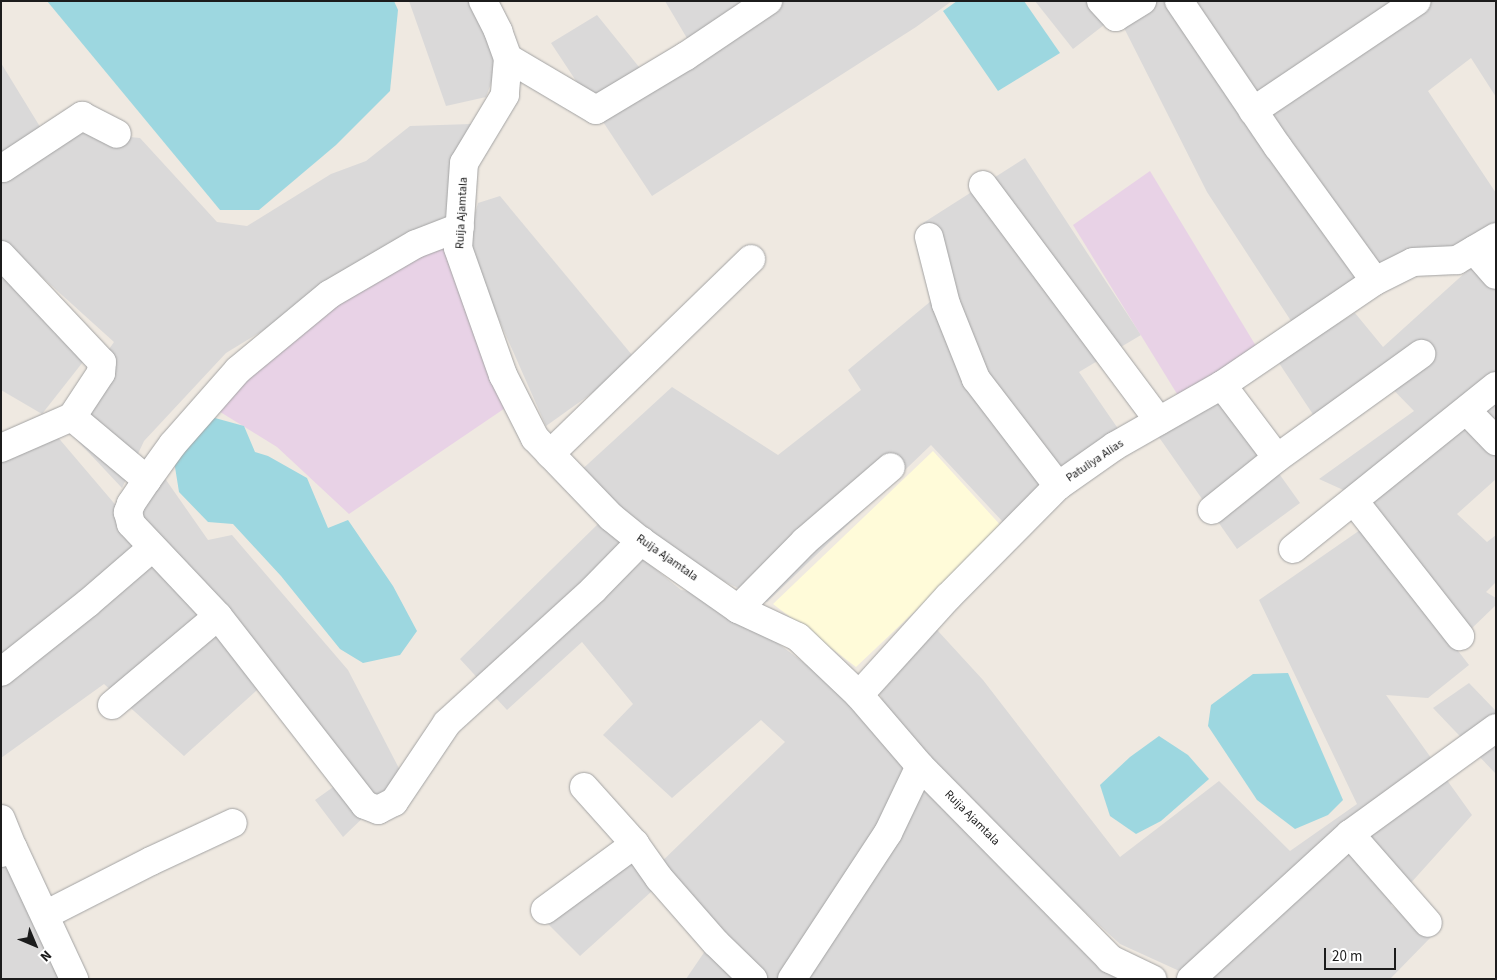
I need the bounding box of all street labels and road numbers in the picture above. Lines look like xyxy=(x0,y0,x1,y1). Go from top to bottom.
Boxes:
street label: Ruija Ajamtala xyxy=(453,177,471,249)
street label: Patuliya Alias xyxy=(1064,437,1126,485)
street label: Ruija Ajamtala xyxy=(633,531,701,585)
street label: Ruija Ajamtala xyxy=(941,787,1003,849)

